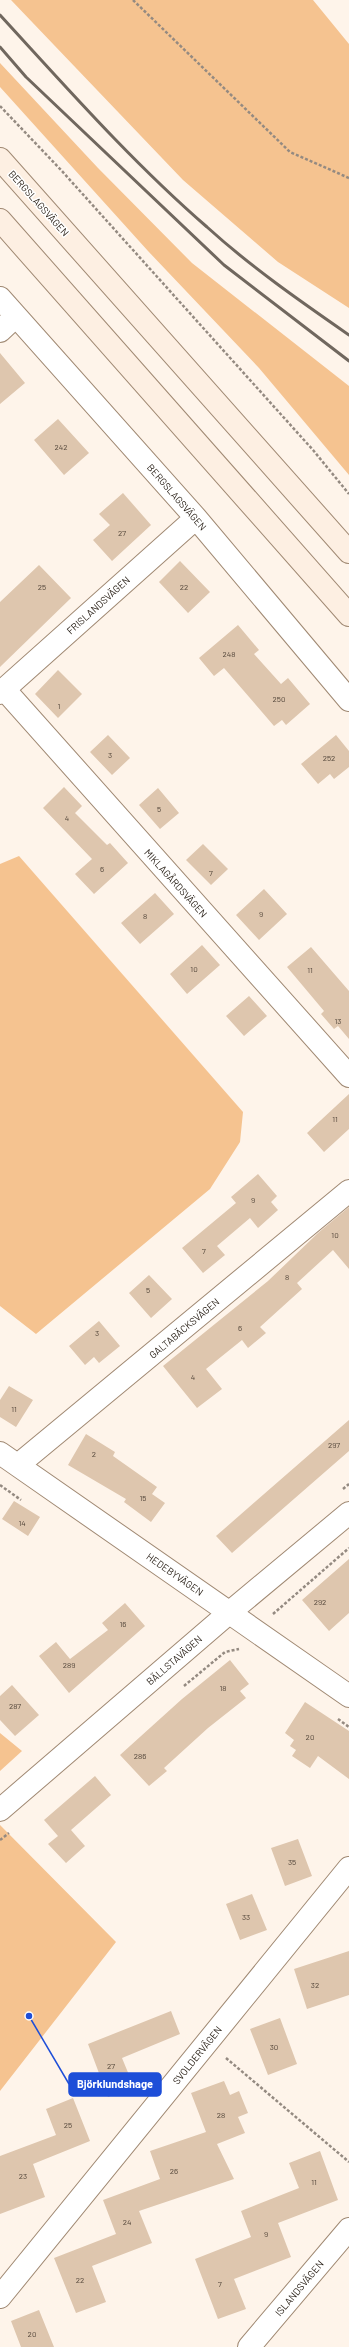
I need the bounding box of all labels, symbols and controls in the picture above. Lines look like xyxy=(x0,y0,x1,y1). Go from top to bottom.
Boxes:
street label: BERGSLAGSVÄGEN xyxy=(6,168,72,238)
house number: 242 xyxy=(55,442,67,452)
street label: BERGSLAGSVÄGEN xyxy=(145,461,209,533)
house number: 27 xyxy=(118,528,126,538)
street label: FRISLANDSVÄGEN xyxy=(64,574,132,636)
house number: 25 xyxy=(38,582,46,592)
house number: 22 xyxy=(180,582,188,592)
house number: 248 xyxy=(223,649,235,659)
house number: 250 xyxy=(273,694,285,704)
house number: 1 xyxy=(58,701,61,711)
house number: 3 xyxy=(108,750,112,760)
house number: 252 xyxy=(323,753,335,763)
house number: 5 xyxy=(157,804,161,814)
house number: 4 xyxy=(65,813,69,823)
street label: MIKLAGÅRDSVÄGEN xyxy=(142,846,210,920)
house number: 6 xyxy=(100,864,104,874)
house number: 7 xyxy=(209,868,213,878)
house number: 9 xyxy=(259,909,263,919)
house number: 8 xyxy=(143,911,147,921)
house number: 10 xyxy=(190,964,198,974)
house number: 11 xyxy=(307,965,313,975)
house number: 13 xyxy=(335,1016,341,1026)
house number: 11 xyxy=(332,1114,338,1124)
house number: 9 xyxy=(251,1195,255,1205)
house number: 10 xyxy=(331,1230,339,1240)
house number: 7 xyxy=(202,1246,206,1256)
house number: 8 xyxy=(285,1272,289,1282)
house number: 5 xyxy=(146,1285,150,1295)
street label: GALTABÄCKSVÄGEN xyxy=(146,1295,222,1361)
house number: 6 xyxy=(238,1323,242,1333)
house number: 3 xyxy=(95,1328,99,1338)
house number: 4 xyxy=(191,1372,195,1382)
house number: 11 xyxy=(11,1404,17,1414)
house number: 297 xyxy=(328,1440,340,1450)
house number: 2 xyxy=(92,1449,96,1459)
house number: 15 xyxy=(140,1493,146,1503)
house number: 14 xyxy=(18,1518,26,1528)
street label: HEDEBYVÄGEN xyxy=(144,1550,206,1598)
house number: 292 xyxy=(314,1597,326,1607)
house number: 16 xyxy=(120,1619,126,1629)
street label: BÄLLSTAVÄGEN xyxy=(144,1633,204,1687)
house number: 289 xyxy=(63,1660,75,1670)
house number: 18 xyxy=(220,1683,226,1693)
house number: 287 xyxy=(9,1701,21,1711)
house number: 20 xyxy=(306,1732,314,1742)
house number: 286 xyxy=(134,1751,146,1761)
house number: 35 xyxy=(288,1857,296,1867)
house number: 33 xyxy=(242,1912,250,1922)
house number: 32 xyxy=(311,1980,319,1990)
street label: SVOLDERVÄGEN xyxy=(170,2023,224,2087)
house number: 30 xyxy=(270,2042,278,2052)
house number: 27 xyxy=(107,2061,115,2071)
callout: Björklundshage xyxy=(69,2073,161,2096)
text: Björklundshage xyxy=(77,2077,153,2090)
house number: 28 xyxy=(217,2110,225,2120)
house number: 25 xyxy=(64,2120,72,2130)
house number: 26 xyxy=(170,2166,178,2176)
house number: 23 xyxy=(19,2171,27,2181)
house number: 11 xyxy=(311,2177,317,2187)
house number: 24 xyxy=(123,2217,131,2227)
house number: 9 xyxy=(264,2229,268,2239)
street label: ISLANDSVÄGEN xyxy=(272,2258,326,2318)
house number: 22 xyxy=(76,2275,84,2285)
house number: 7 xyxy=(218,2279,222,2289)
house number: 20 xyxy=(28,2329,36,2339)

